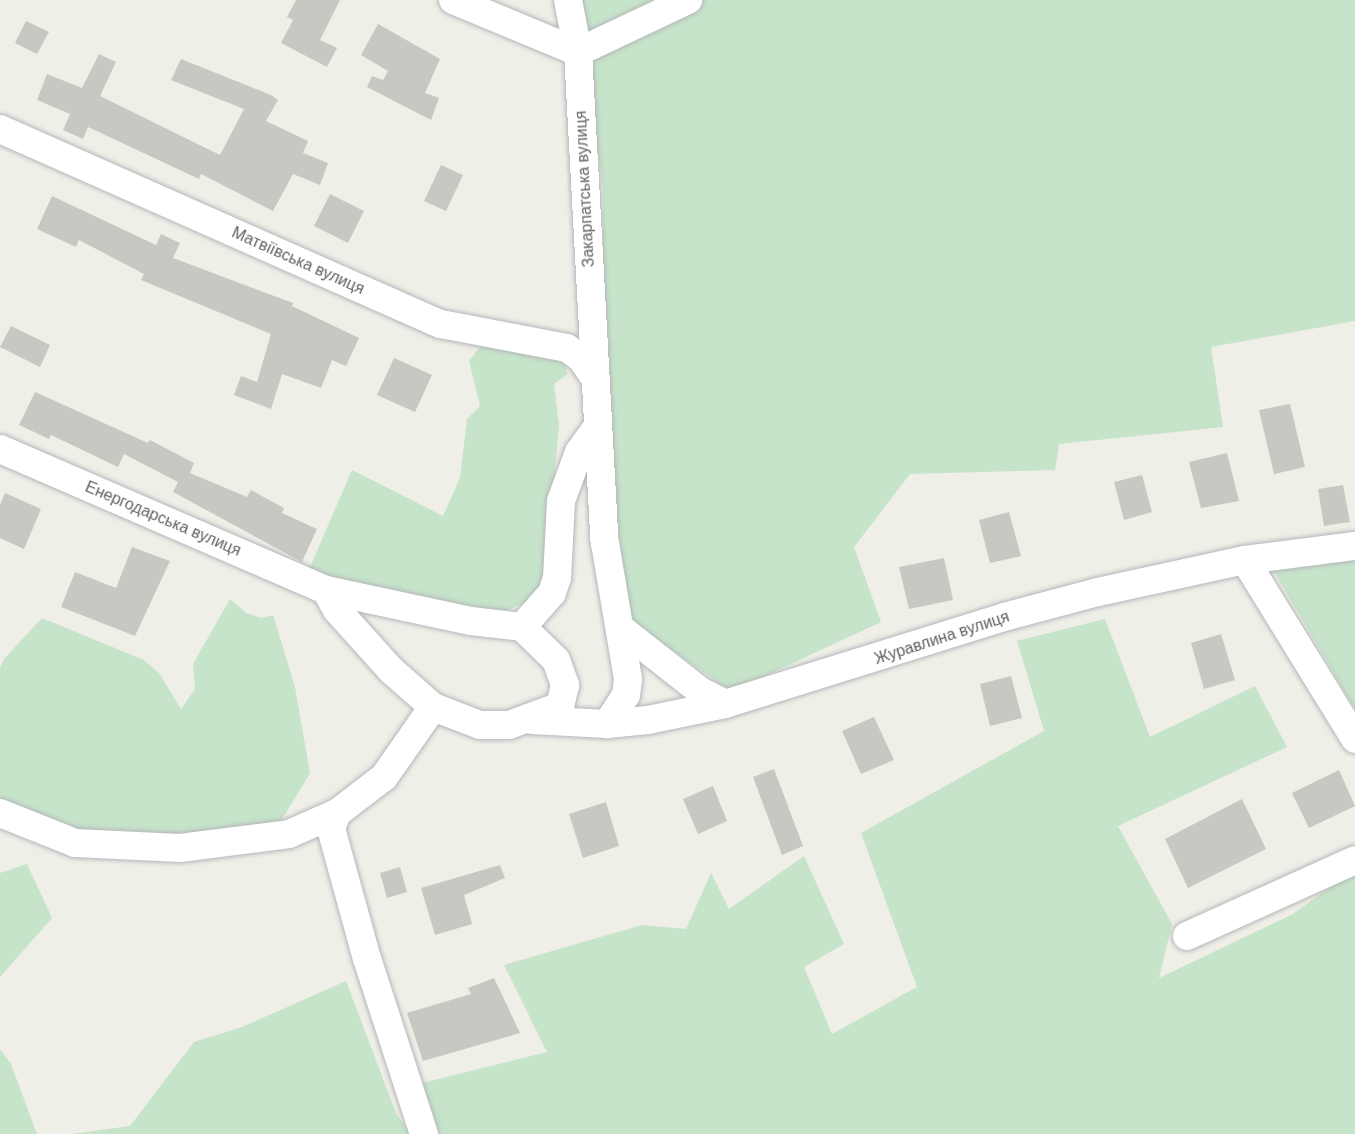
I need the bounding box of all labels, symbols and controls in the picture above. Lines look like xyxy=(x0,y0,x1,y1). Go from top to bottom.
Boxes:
street label: Закарпатська вулиця xyxy=(571,110,599,268)
street label: Матвіївська вулиця xyxy=(229,223,367,299)
street label: Енергодарська вулиця xyxy=(82,477,244,561)
street label: Журавлина вулиця xyxy=(872,607,1012,669)

